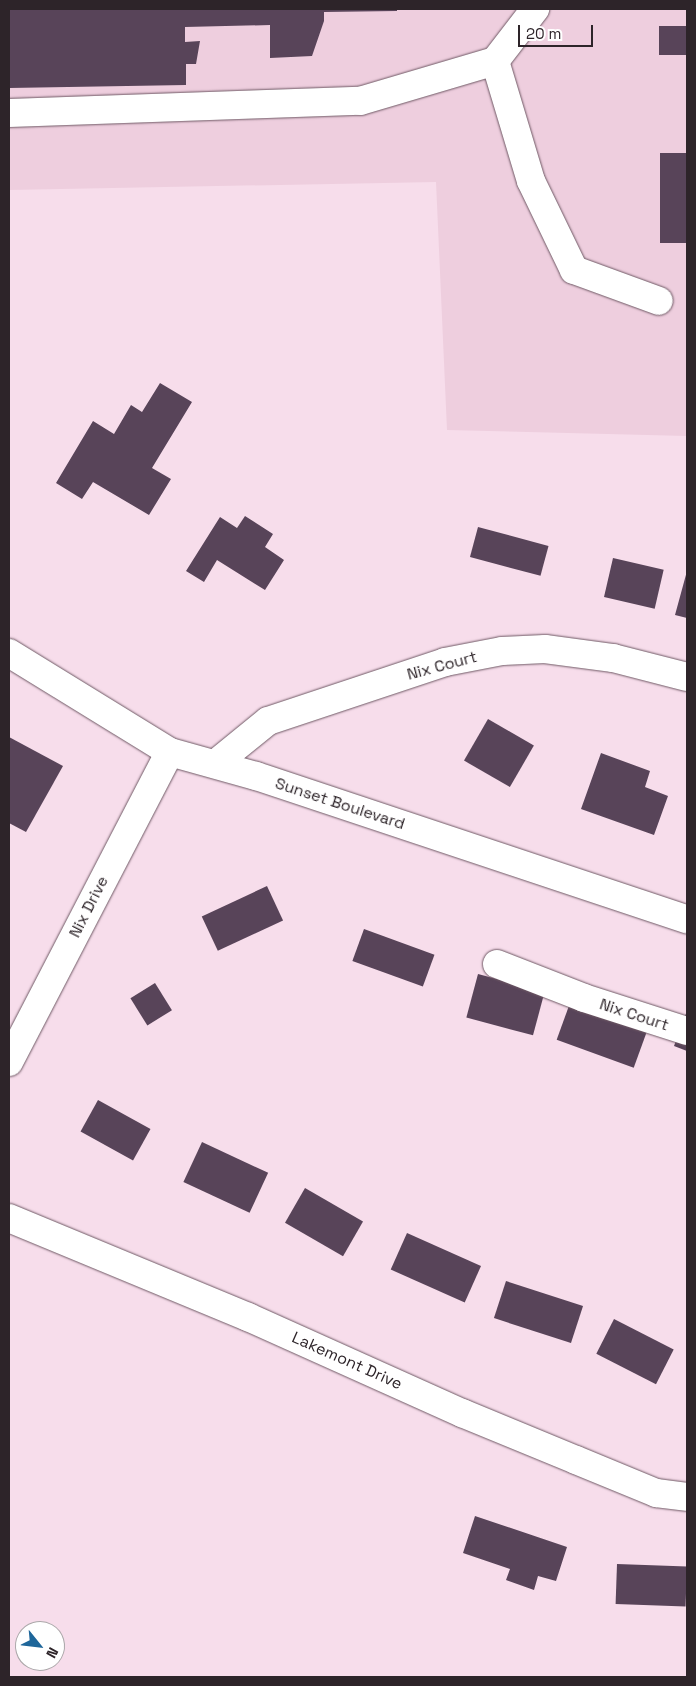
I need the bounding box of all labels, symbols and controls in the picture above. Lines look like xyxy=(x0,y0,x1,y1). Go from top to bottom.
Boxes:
scale bar xyxy=(521,15,596,47)
text: 20 m xyxy=(526,24,561,43)
street label: Nix Court xyxy=(405,647,479,685)
street label: Sunset Boulevard xyxy=(273,774,407,834)
street label: Nix Drive xyxy=(65,873,113,941)
street label: Nix Court xyxy=(597,995,671,1035)
street label: Lakemont Drive xyxy=(289,1328,405,1394)
north arrow xyxy=(15,1621,65,1671)
text: N xyxy=(42,1644,62,1661)

